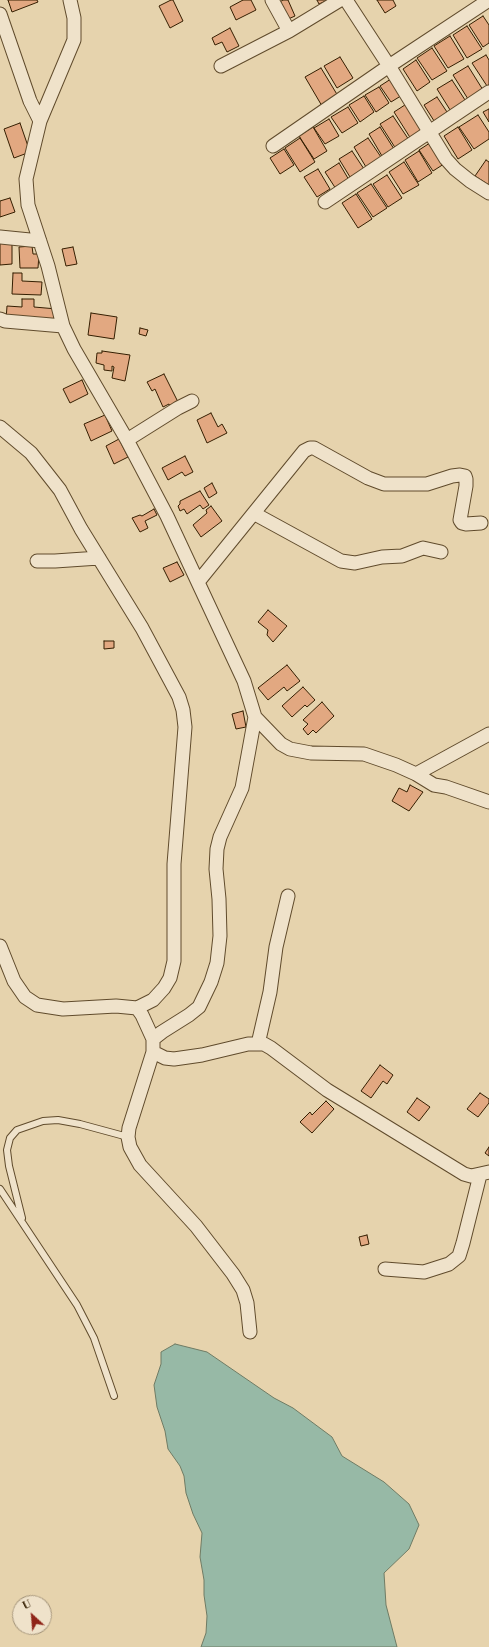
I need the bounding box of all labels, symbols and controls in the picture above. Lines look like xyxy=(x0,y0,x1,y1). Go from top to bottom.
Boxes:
north arrow xyxy=(12,1595,52,1635)
text: U xyxy=(20,1597,34,1613)

